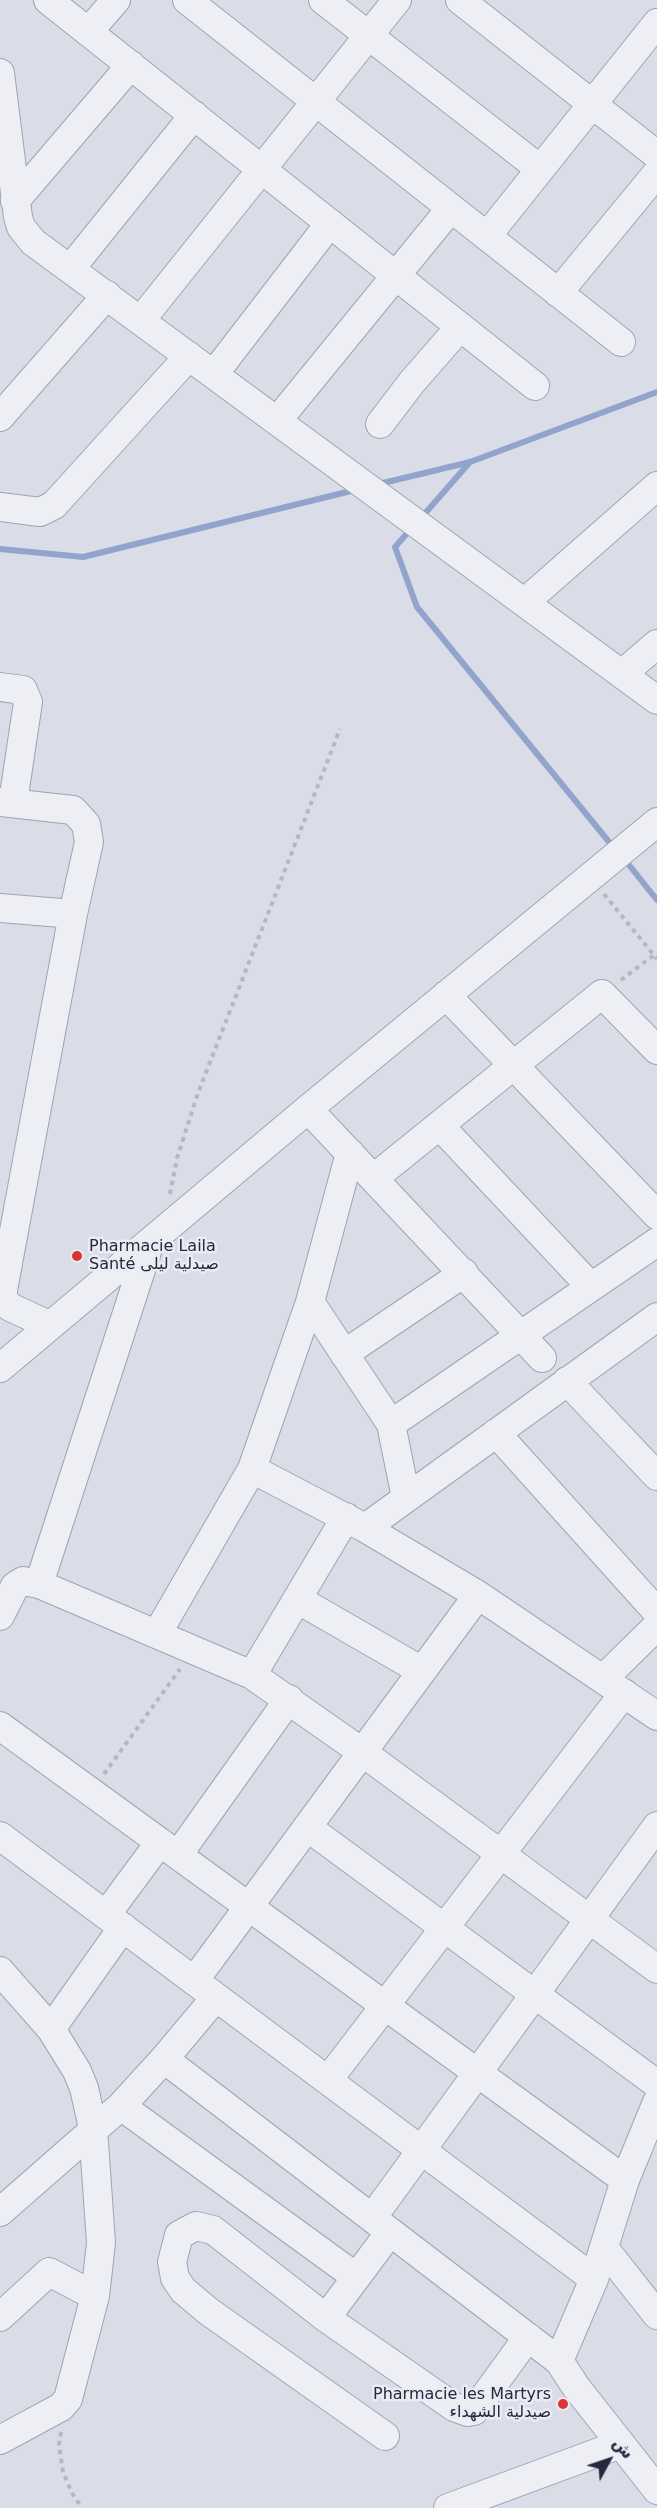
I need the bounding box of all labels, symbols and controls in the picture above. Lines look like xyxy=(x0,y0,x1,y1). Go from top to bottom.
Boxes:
place label: Pharmacie Laila Santé صيدلية ليلى xyxy=(89,1237,219,1275)
marker: Pharmacie Laila Santé صيدلية ليلى xyxy=(70,1249,84,1263)
place label: Pharmacie les Martyrs صيدلية الشهداء xyxy=(373,2385,551,2423)
marker: Pharmacie les Martyrs صيدلية الشهداء xyxy=(556,2397,570,2411)
north arrow xyxy=(579,2430,639,2490)
text: ش xyxy=(609,2434,638,2463)

